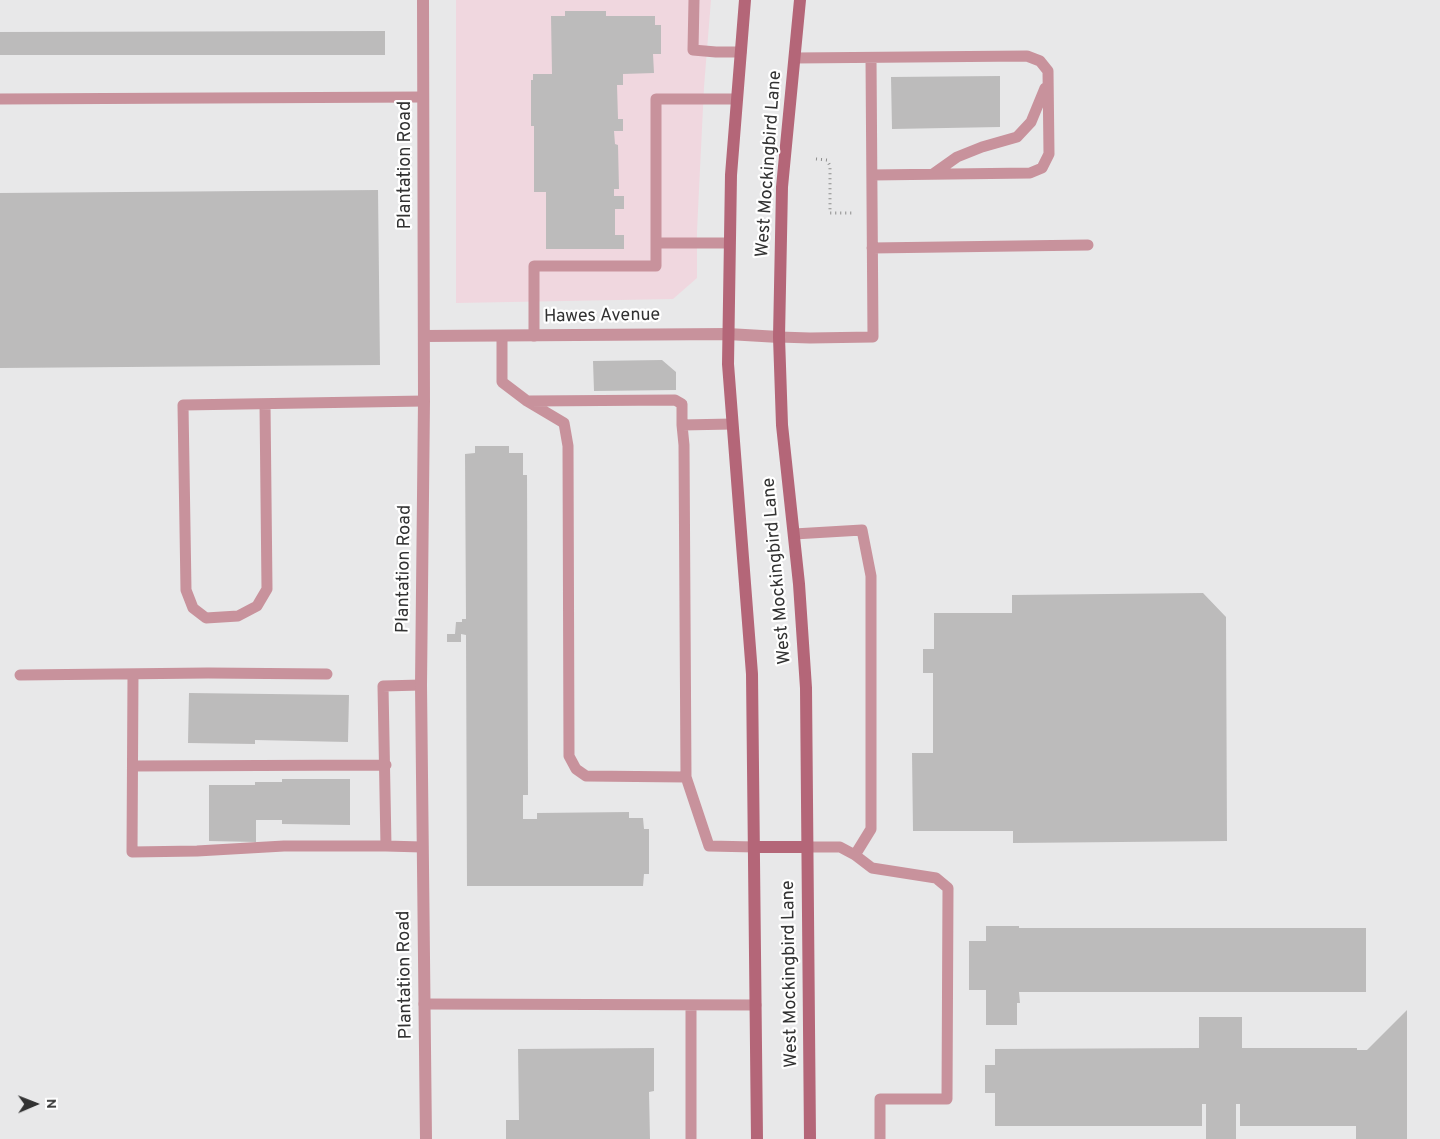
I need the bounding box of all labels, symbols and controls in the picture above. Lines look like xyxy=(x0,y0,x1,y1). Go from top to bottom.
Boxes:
street label: West Mockingbird Lane xyxy=(753,70,787,258)
street label: Plantation Road xyxy=(395,101,417,229)
street label: Hawes Avenue xyxy=(544,305,660,329)
street label: West Mockingbird Lane xyxy=(759,477,797,665)
street label: Plantation Road xyxy=(393,505,417,633)
street label: West Mockingbird Lane xyxy=(779,880,803,1068)
street label: Plantation Road xyxy=(394,911,418,1039)
north arrow xyxy=(10,1079,60,1129)
text: N xyxy=(42,1099,59,1109)

